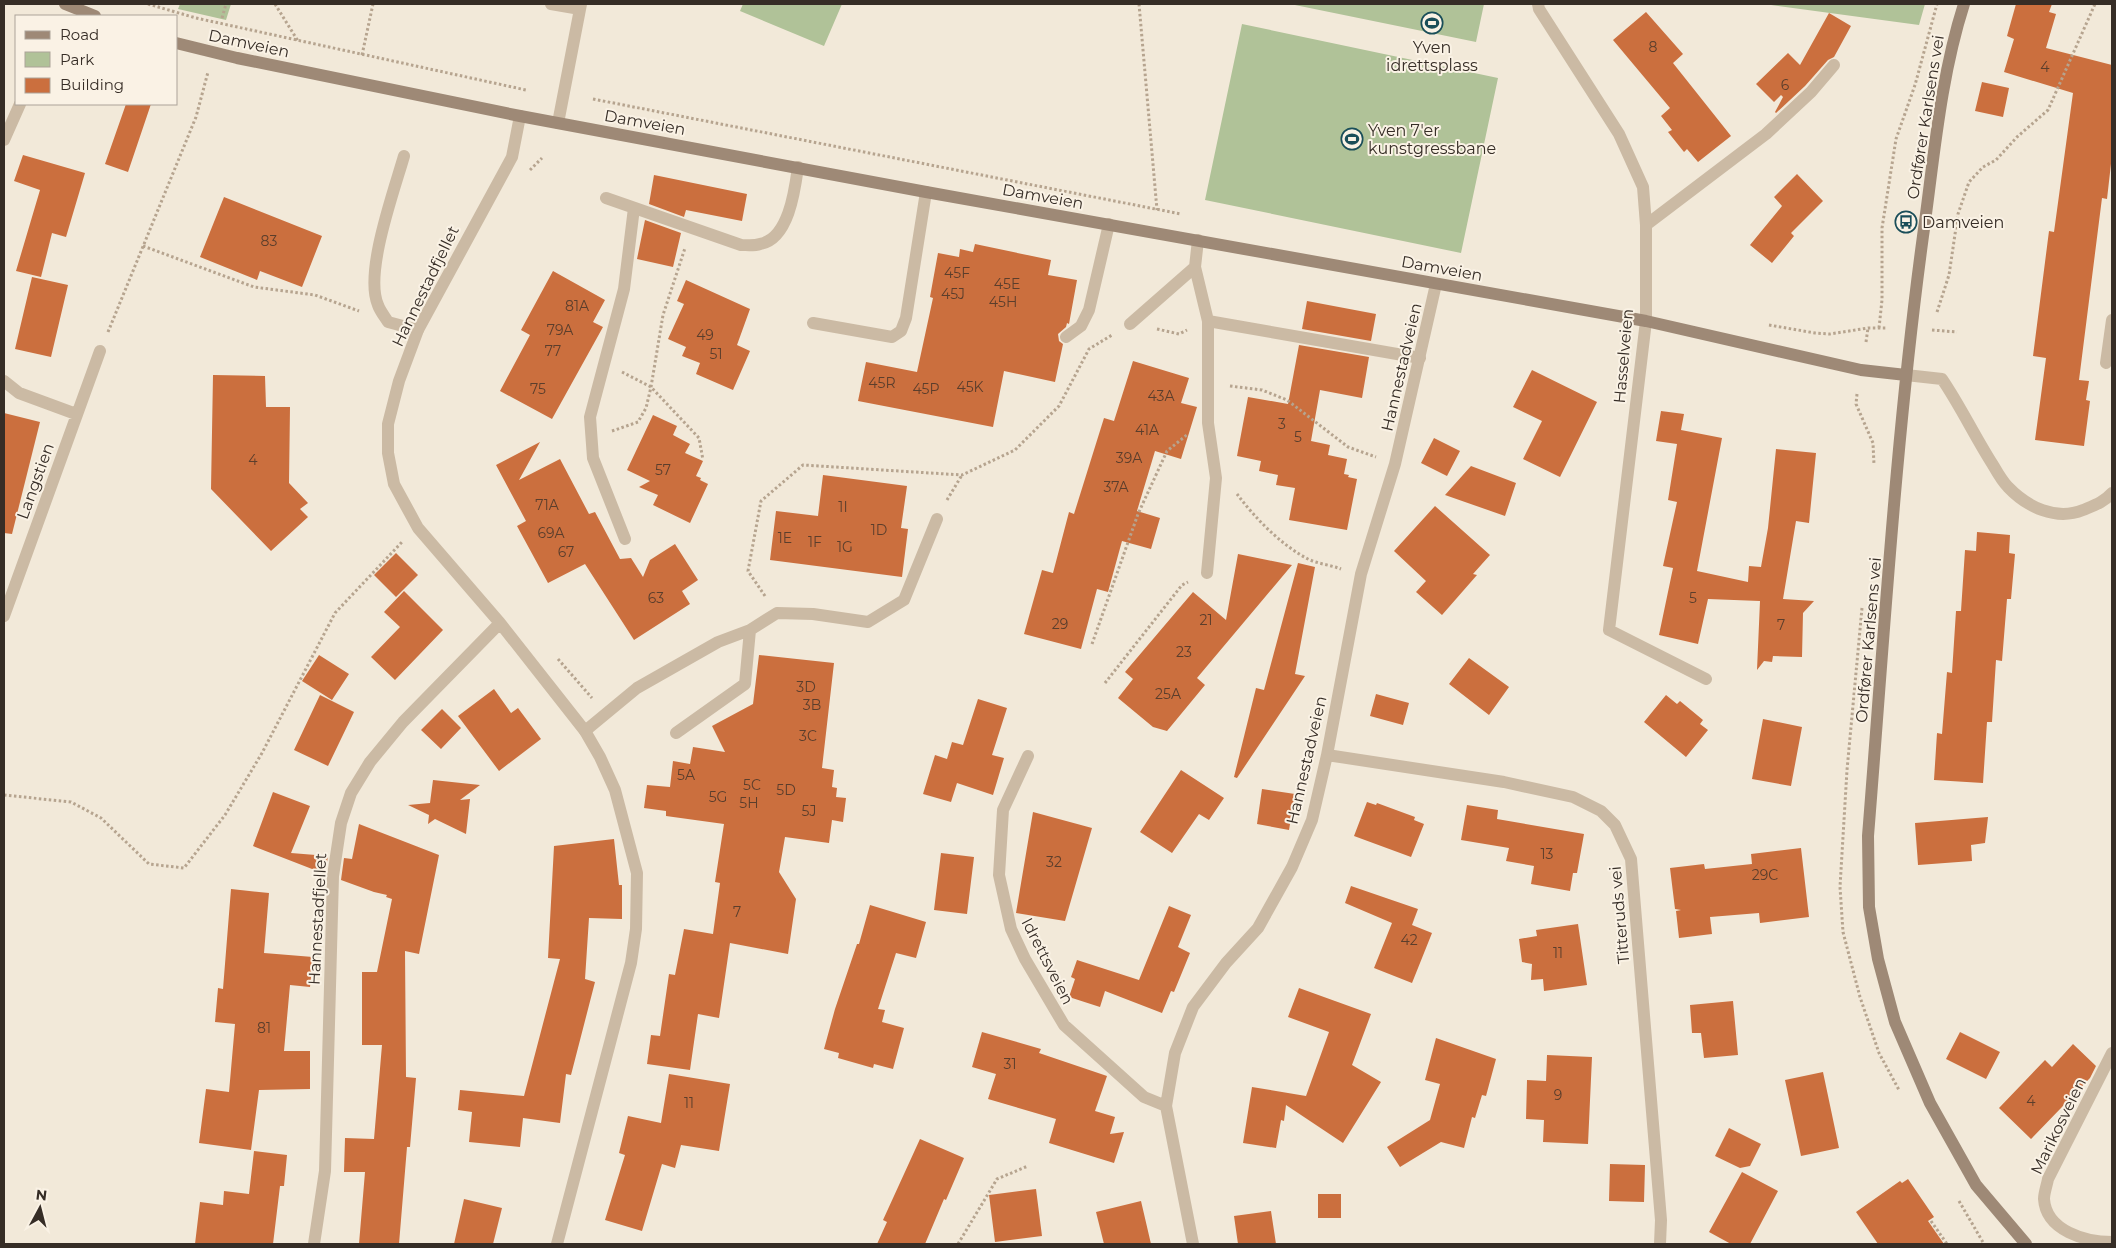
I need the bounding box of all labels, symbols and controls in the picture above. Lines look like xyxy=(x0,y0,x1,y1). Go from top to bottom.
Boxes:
sports icon: Yven idrettsplass xyxy=(1420,11,1444,35)
legend xyxy=(15,15,178,105)
text: Road xyxy=(60,25,99,44)
street label: Damveien xyxy=(207,26,291,61)
street label: Ordfører Karlsens vei xyxy=(1903,34,1948,201)
place label: Yven idrettsplass xyxy=(1386,38,1478,75)
house number: 8 xyxy=(1649,38,1658,56)
text: Park xyxy=(60,50,94,69)
house number: 4 xyxy=(2040,58,2050,76)
text: Building xyxy=(60,75,124,94)
house number: 6 xyxy=(1781,76,1790,94)
street label: Damveien xyxy=(603,106,687,139)
place label: Yven 7'er kunstgressbane xyxy=(1368,121,1496,158)
sports icon: Yven 7'er kunstgressbane xyxy=(1340,127,1364,151)
street label: Damveien xyxy=(1001,180,1085,213)
bus stop icon: Damveien xyxy=(1894,210,1918,234)
place label: Damveien xyxy=(1922,213,2004,232)
street label: Hannestadfjellet xyxy=(388,222,463,350)
house number: 83 xyxy=(261,232,278,250)
street label: Damveien xyxy=(1400,252,1484,285)
house number: 45F xyxy=(944,264,970,282)
house number: 45E xyxy=(994,275,1020,293)
house number: 45J xyxy=(941,285,965,303)
house number: 45H xyxy=(989,293,1017,311)
house number: 81A xyxy=(565,297,590,315)
street label: Hannestadveien xyxy=(1378,301,1425,433)
street label: Hasselveien xyxy=(1610,308,1637,404)
house number: 79A xyxy=(547,321,574,339)
house number: 49 xyxy=(696,326,714,344)
house number: 77 xyxy=(545,342,561,360)
house number: 51 xyxy=(710,345,722,363)
house number: 45R xyxy=(868,374,896,392)
house number: 45K xyxy=(956,378,984,396)
house number: 75 xyxy=(530,380,546,398)
house number: 45P xyxy=(912,380,940,398)
house number: 43A xyxy=(1147,387,1175,405)
house number: 3 xyxy=(1278,415,1286,433)
house number: 41A xyxy=(1135,421,1160,439)
house number: 5 xyxy=(1294,428,1302,446)
street label: Langstien xyxy=(13,440,58,522)
house number: 39A xyxy=(1116,449,1143,467)
house number: 4 xyxy=(248,451,258,469)
house number: 57 xyxy=(655,461,671,479)
house number: 37A xyxy=(1103,478,1130,496)
house number: 71A xyxy=(535,496,560,514)
house number: 1I xyxy=(838,498,848,516)
house number: 1D xyxy=(871,521,887,539)
house number: 69A xyxy=(538,524,565,542)
house number: 1E xyxy=(778,529,792,547)
house number: 1F xyxy=(808,533,822,551)
house number: 1G xyxy=(837,538,853,556)
house number: 67 xyxy=(558,543,574,561)
street label: Ordfører Karlsens vei xyxy=(1852,556,1885,724)
house number: 63 xyxy=(648,589,664,607)
house number: 5 xyxy=(1689,589,1697,607)
house number: 21 xyxy=(1199,611,1213,629)
house number: 29 xyxy=(1052,615,1068,633)
house number: 7 xyxy=(1777,616,1785,634)
house number: 23 xyxy=(1176,643,1192,661)
house number: 3D xyxy=(796,678,816,696)
house number: 25A xyxy=(1155,685,1182,703)
street label: Hannestadveien xyxy=(1283,694,1330,826)
house number: 3B xyxy=(803,696,821,714)
house number: 3C xyxy=(799,727,817,745)
house number: 5A xyxy=(677,766,696,784)
house number: 5C xyxy=(743,776,761,794)
house number: 5D xyxy=(776,781,796,799)
house number: 5G xyxy=(709,788,727,806)
house number: 5H xyxy=(739,794,759,812)
house number: 5J xyxy=(802,802,816,820)
house number: 13 xyxy=(1541,845,1554,863)
street label: Hannestadfjellet xyxy=(305,852,330,986)
house number: 32 xyxy=(1046,853,1062,871)
street label: Titteruds vei xyxy=(1606,865,1633,965)
house number: 29C xyxy=(1752,866,1778,884)
house number: 7 xyxy=(733,903,741,921)
street label: Idrettsveien xyxy=(1018,915,1078,1008)
house number: 42 xyxy=(1400,931,1418,949)
house number: 11 xyxy=(1553,944,1563,962)
house number: 81 xyxy=(257,1019,271,1037)
house number: 31 xyxy=(1004,1055,1016,1073)
street label: Marikosveien xyxy=(2027,1075,2090,1178)
house number: 9 xyxy=(1554,1086,1562,1104)
house number: 4 xyxy=(2026,1092,2036,1110)
house number: 11 xyxy=(684,1094,694,1112)
north arrow xyxy=(15,1183,65,1233)
text: N xyxy=(35,1185,48,1205)

